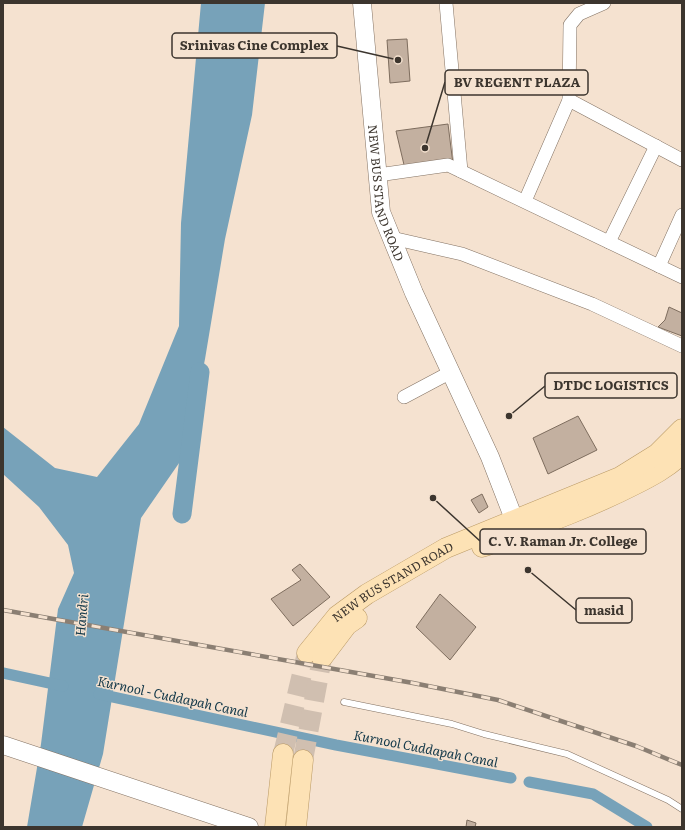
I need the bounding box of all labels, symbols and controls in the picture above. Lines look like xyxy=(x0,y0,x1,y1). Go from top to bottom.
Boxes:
callout: Srinivas Cine Complex xyxy=(172,33,337,58)
text: Srinivas Cine Complex xyxy=(180,35,328,54)
callout: BV REGENT PLAZA xyxy=(445,70,588,95)
text: BV REGENT PLAZA xyxy=(454,72,581,91)
street label: NEW BUS STAND ROAD xyxy=(364,124,409,264)
callout: DTDC LOGISTICS xyxy=(545,373,677,398)
text: DTDC LOGISTICS xyxy=(553,375,669,394)
callout: C. V. Raman Jr. College xyxy=(480,529,646,554)
text: C. V. Raman Jr. College xyxy=(488,531,638,550)
street label: NEW BUS STAND ROAD xyxy=(328,537,456,626)
water label: Handri xyxy=(70,593,92,637)
callout: masid xyxy=(576,598,632,623)
text: masid xyxy=(584,600,625,619)
water label: Kurnool - Cuddapah Canal xyxy=(96,671,250,721)
water label: Kurnool Cuddapah Canal xyxy=(352,725,500,771)

